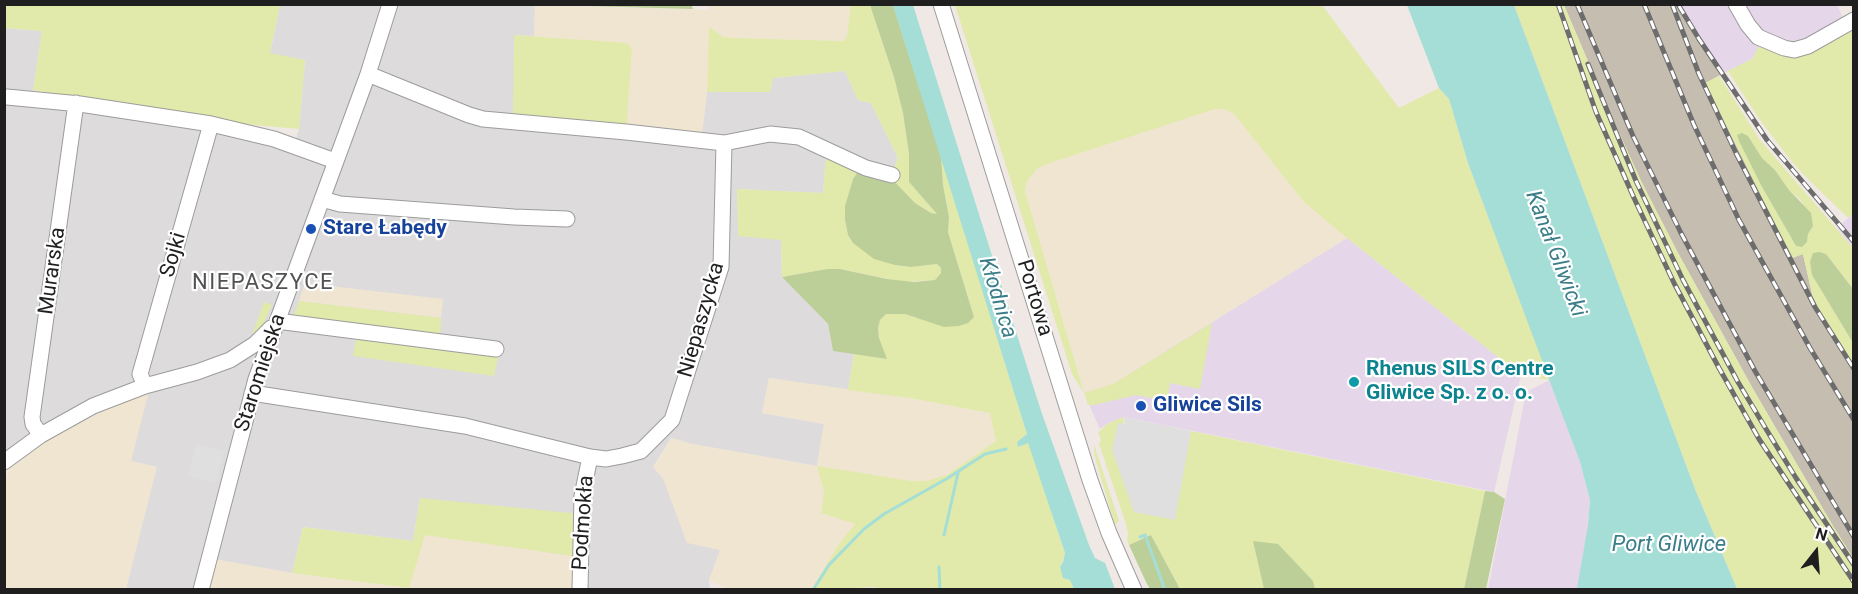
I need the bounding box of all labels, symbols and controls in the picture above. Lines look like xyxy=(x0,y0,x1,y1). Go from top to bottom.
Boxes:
water label: Kanał Gliwicki xyxy=(1519,187,1591,321)
place label: Stare Łabędy xyxy=(323,216,447,242)
marker: Stare Łabędy xyxy=(304,222,318,236)
street label: Murarska xyxy=(34,226,72,316)
street label: Sojki xyxy=(156,230,192,280)
water label: Kłodnica xyxy=(972,254,1022,342)
street label: Portowa xyxy=(1010,257,1058,339)
street label: Niepaszycka xyxy=(674,260,730,380)
district label: NIEPASZYCE xyxy=(192,270,334,296)
street label: Staromiejska xyxy=(230,311,292,435)
place label: Rhenus SILS Centre Gliwice Sp. z o. o. xyxy=(1366,357,1553,407)
marker: Rhenus SILS Centre Gliwice Sp. z o. o. xyxy=(1347,375,1361,389)
place label: Gliwice Sils xyxy=(1153,393,1262,419)
marker: Gliwice Sils xyxy=(1134,399,1148,413)
street label: Podmokła xyxy=(568,475,600,571)
north arrow xyxy=(1786,522,1846,582)
text: N xyxy=(1813,524,1830,545)
water label: Port Gliwice xyxy=(1612,532,1726,558)

